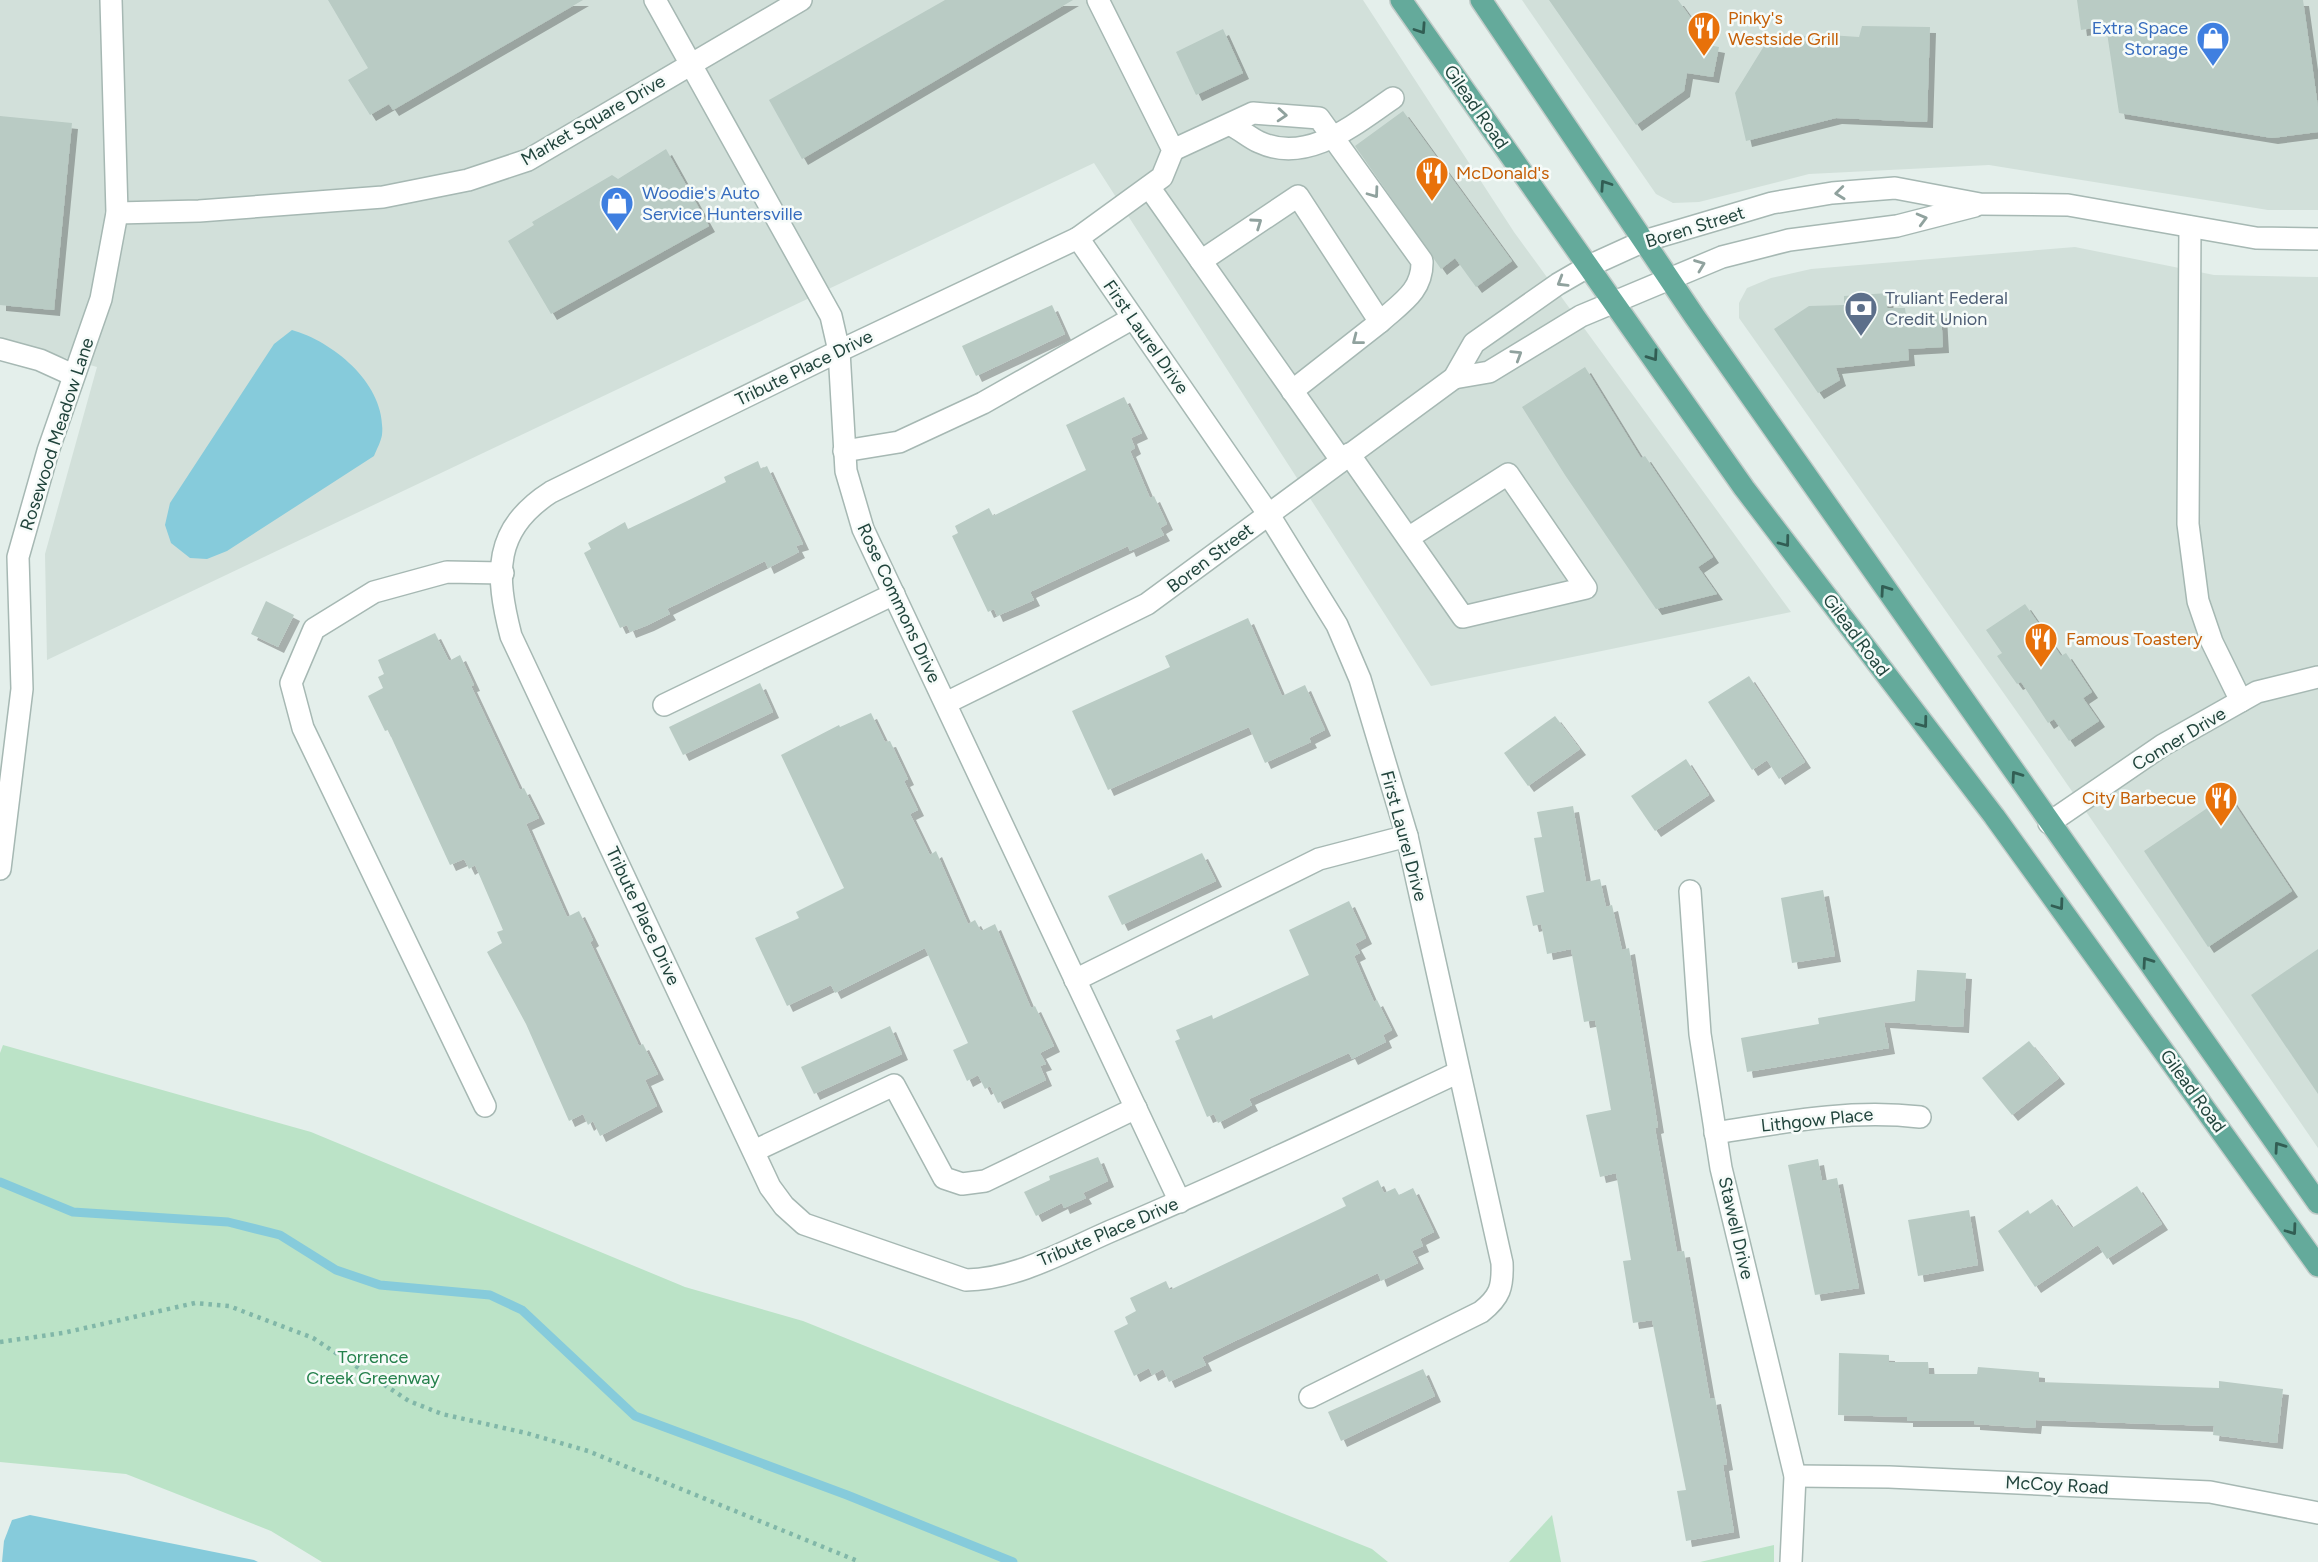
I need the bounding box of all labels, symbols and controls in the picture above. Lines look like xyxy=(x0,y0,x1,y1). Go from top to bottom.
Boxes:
place label: Pinky's Westside Grill xyxy=(1728,7,1839,50)
restaurant icon: Pinky's Westside Grill xyxy=(1685,9,1723,58)
place label: Extra Space Storage xyxy=(2092,17,2188,60)
shop icon: Extra Space Storage xyxy=(2194,19,2232,68)
one-way arrow xyxy=(1413,21,1425,34)
street label: Gilead Road xyxy=(1439,61,1513,153)
street label: Market Square Drive xyxy=(517,70,669,170)
one-way arrow xyxy=(1277,108,1288,123)
restaurant icon: McDonald's xyxy=(1413,154,1451,203)
place label: McDonald's xyxy=(1456,162,1550,184)
one-way arrow xyxy=(1601,180,1614,193)
place label: Woodie's Auto Service Huntersville xyxy=(642,182,803,225)
shop icon: Woodie's Auto Service Huntersville xyxy=(598,184,636,233)
one-way arrow xyxy=(1366,185,1378,198)
one-way arrow xyxy=(1835,185,1846,200)
street label: Boren Street xyxy=(1643,201,1747,252)
one-way arrow xyxy=(1916,213,1928,227)
one-way arrow xyxy=(1249,219,1262,231)
one-way arrow xyxy=(1693,260,1705,274)
one-way arrow xyxy=(1556,274,1569,287)
street label: First Laurel Drive xyxy=(1099,276,1194,398)
place label: Truliant Federal Credit Union xyxy=(1885,287,2008,330)
bank icon: Truliant Federal Credit Union xyxy=(1842,289,1880,338)
street label: Tribute Place Drive xyxy=(732,325,876,411)
one-way arrow xyxy=(1353,332,1366,344)
street label: Rosewood Meadow Lane xyxy=(15,335,99,533)
one-way arrow xyxy=(1645,348,1657,361)
one-way arrow xyxy=(1509,350,1522,363)
street label: Boren Street xyxy=(1163,518,1258,598)
street label: Rose Commons Drive xyxy=(852,520,946,686)
one-way arrow xyxy=(1777,534,1790,546)
one-way arrow xyxy=(1881,585,1893,598)
street label: Gilead Road xyxy=(1818,590,1894,680)
restaurant icon: Famous Toastery xyxy=(2022,620,2060,669)
place label: Famous Toastery xyxy=(2066,628,2203,650)
street label: Conner Drive xyxy=(2128,702,2230,776)
one-way arrow xyxy=(1915,715,1928,727)
street label: First Laurel Drive xyxy=(1376,768,1432,904)
one-way arrow xyxy=(2012,771,2024,784)
restaurant icon: City Barbecue xyxy=(2202,779,2240,828)
place label: City Barbecue xyxy=(2082,787,2196,809)
street label: Tribute Place Drive xyxy=(601,843,685,989)
one-way arrow xyxy=(2051,897,2063,910)
one-way arrow xyxy=(2143,957,2155,970)
street label: Gilead Road xyxy=(2156,1045,2230,1137)
street label: Lithgow Place xyxy=(1760,1103,1874,1137)
one-way arrow xyxy=(2274,1142,2287,1155)
street label: Stawell Drive xyxy=(1714,1175,1759,1282)
street label: Tribute Place Drive xyxy=(1035,1192,1182,1271)
one-way arrow xyxy=(2284,1222,2297,1235)
park label: Torrence Creek Greenway xyxy=(306,1346,440,1389)
street label: McCoy Road xyxy=(2005,1471,2109,1499)

